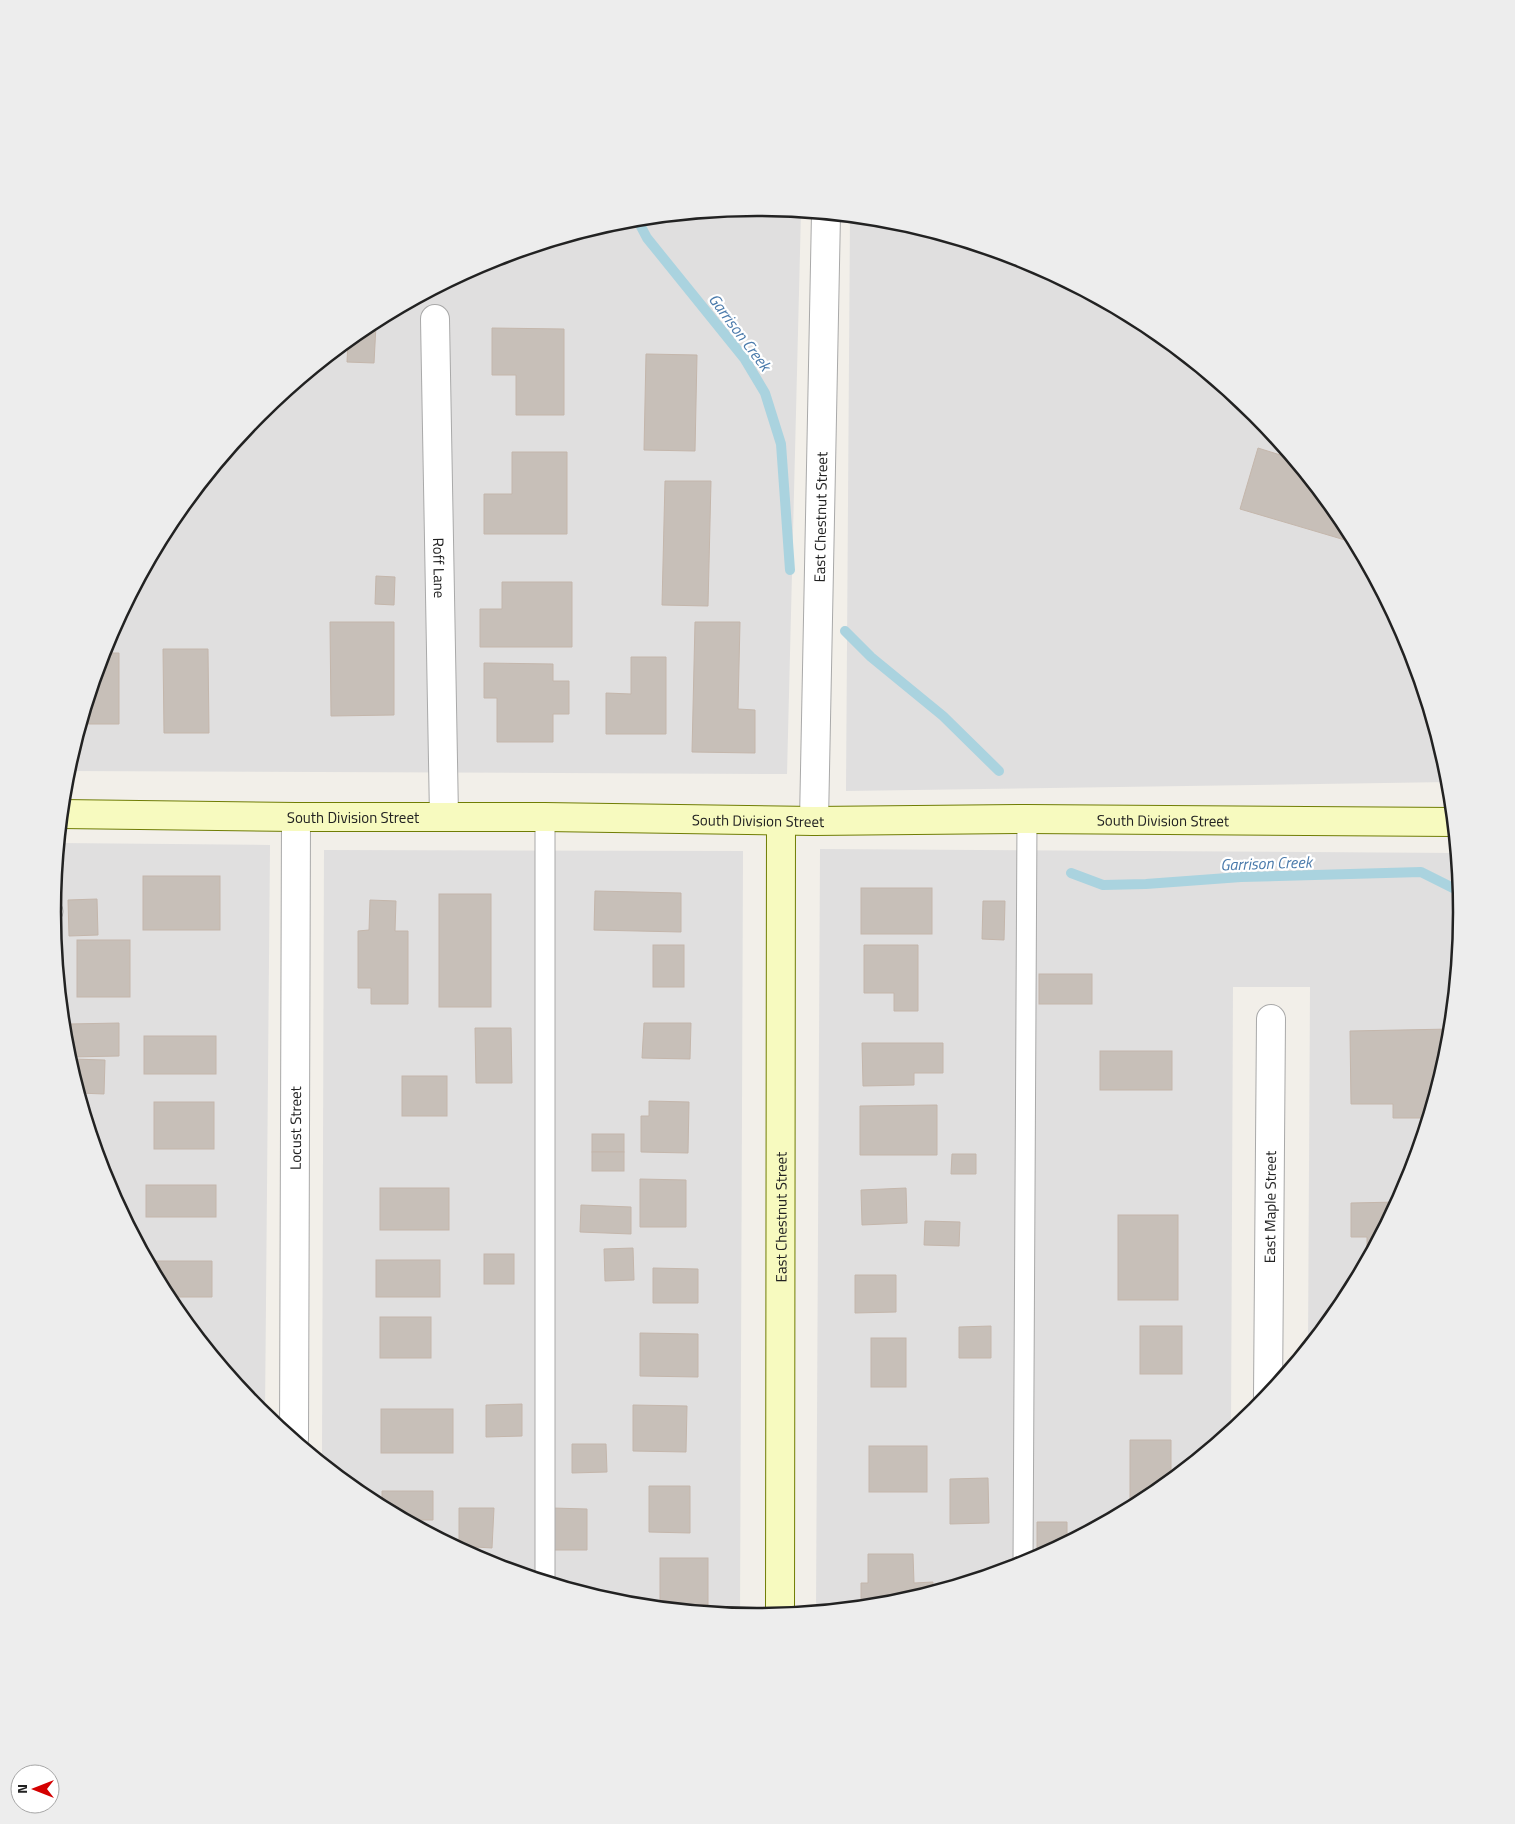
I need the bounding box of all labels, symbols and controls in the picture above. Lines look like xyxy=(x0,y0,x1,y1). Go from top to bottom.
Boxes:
water label: Garrison Creek xyxy=(703,288,778,377)
street label: East Chestnut Street xyxy=(807,451,833,583)
street label: Roff Lane xyxy=(427,537,452,598)
street label: South Division Street xyxy=(287,805,420,829)
street label: South Division Street xyxy=(692,808,825,833)
street label: South Division Street xyxy=(1097,808,1230,832)
water label: Garrison Creek xyxy=(1220,849,1314,877)
street label: Locust Street xyxy=(283,1085,307,1170)
street label: East Maple Street xyxy=(1258,1150,1281,1263)
street label: East Chestnut Street xyxy=(769,1151,792,1282)
north arrow xyxy=(10,1764,60,1814)
text: N xyxy=(11,1784,32,1794)

